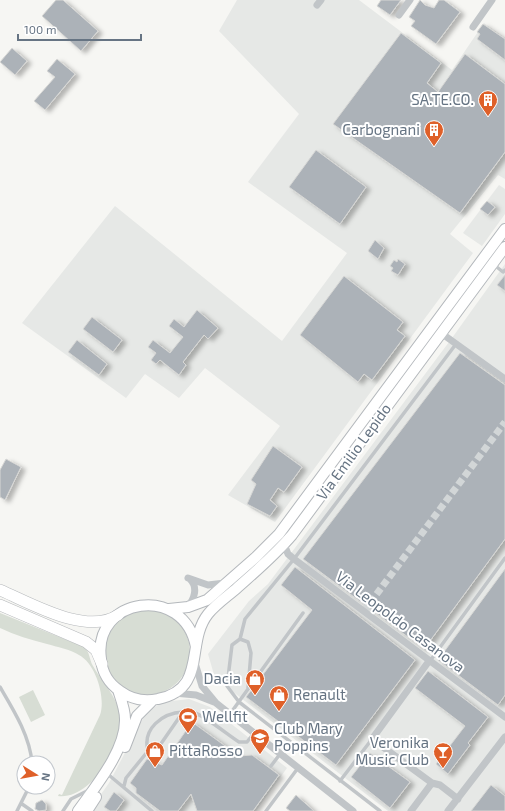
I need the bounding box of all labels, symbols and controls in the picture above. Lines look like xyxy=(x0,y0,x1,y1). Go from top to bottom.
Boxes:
scale bar xyxy=(18,16,141,42)
text: 100 m xyxy=(24,22,56,36)
building icon: SA.TE.CO. xyxy=(477,89,499,117)
place label: SA.TE.CO. xyxy=(411,90,474,108)
building icon: Carbognani xyxy=(423,119,445,147)
place label: Carbognani xyxy=(342,120,420,138)
street label: Via Emilio Lepido xyxy=(312,400,394,503)
street label: Via Leopoldo Casanova xyxy=(333,567,469,676)
shop icon: Dacia xyxy=(244,668,266,696)
place label: Dacia xyxy=(204,669,241,687)
shop icon: Renault xyxy=(268,684,290,712)
place label: Renault xyxy=(293,685,346,703)
sports icon: Wellfit xyxy=(177,706,199,734)
place label: Wellfit xyxy=(202,707,248,725)
place label: Club Mary Poppins xyxy=(274,719,343,754)
school or university icon: Club Mary Poppins xyxy=(249,727,271,755)
place label: Veronika Music Club xyxy=(355,733,429,768)
shop icon: PittaRosso xyxy=(144,740,166,768)
place label: PittaRosso xyxy=(169,741,243,759)
bar icon: Veronika Music Club xyxy=(432,741,454,769)
north arrow xyxy=(16,755,56,795)
text: N xyxy=(39,772,53,782)

